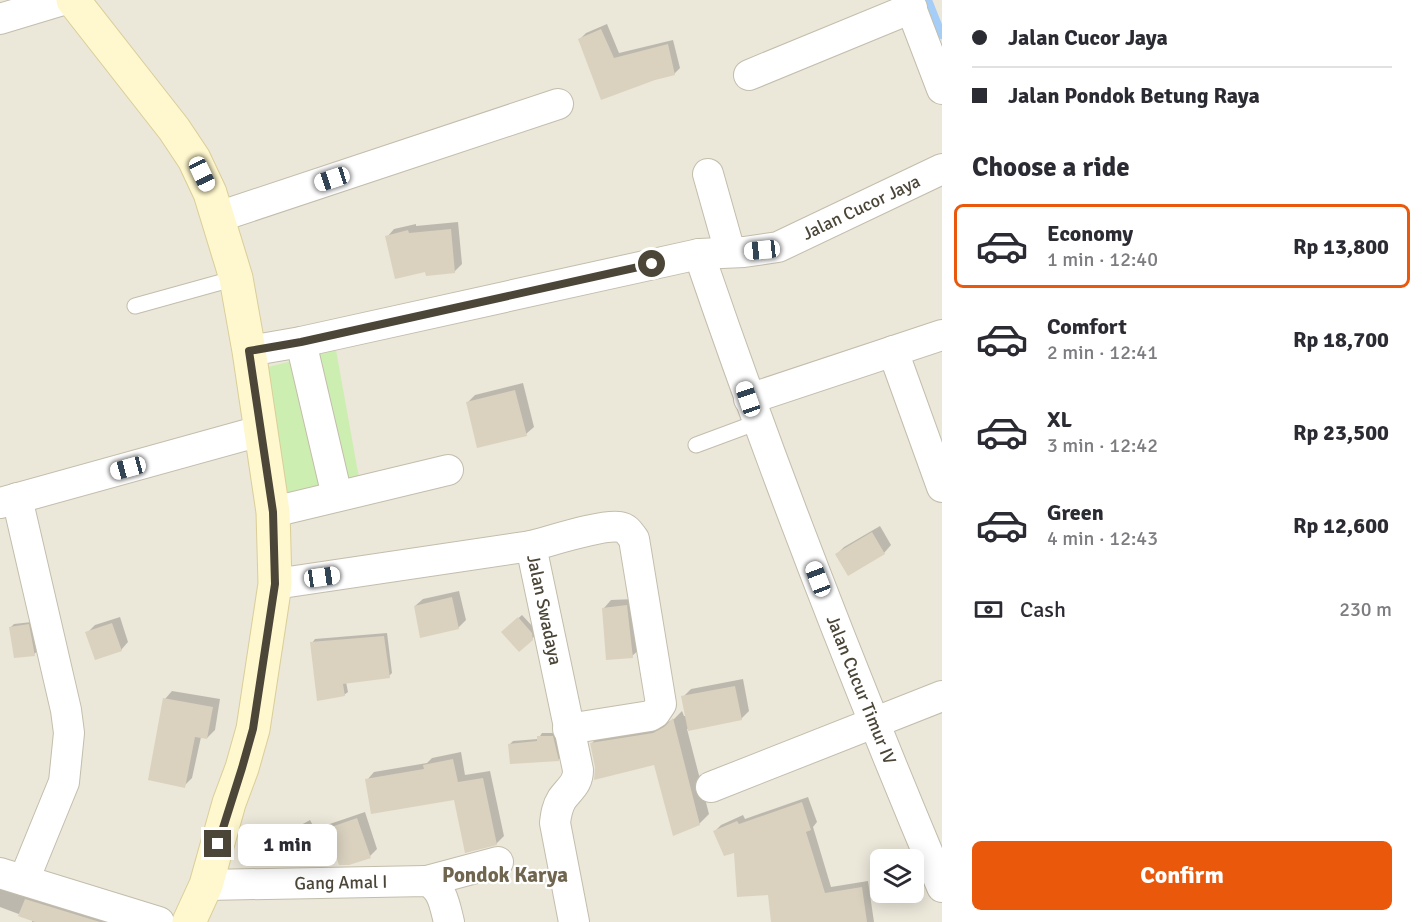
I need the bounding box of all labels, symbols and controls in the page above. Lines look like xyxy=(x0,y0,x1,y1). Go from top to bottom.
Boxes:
text: Jalan Cucor Jaya xyxy=(1008,24,1168,51)
text: Jalan Pondok Betung Raya xyxy=(1008,82,1260,109)
text: Choose a ride xyxy=(972,151,1130,184)
car xyxy=(186,154,218,194)
car xyxy=(312,165,352,193)
street label: Jalan Cucor Jaya xyxy=(799,170,924,245)
icon: car xyxy=(975,219,1029,273)
text: Economy xyxy=(1047,220,1133,247)
text: Rp 13,800 xyxy=(1293,233,1389,260)
car xyxy=(743,239,781,261)
text: 1 min · 12:40 xyxy=(1047,247,1158,272)
route start xyxy=(638,250,665,277)
icon: car xyxy=(975,312,1029,366)
text: Comfort xyxy=(1047,313,1127,340)
text: Rp 18,700 xyxy=(1293,326,1389,353)
text: 2 min · 12:41 xyxy=(1047,340,1158,365)
car xyxy=(734,379,762,419)
icon: car xyxy=(975,405,1029,459)
text: XL xyxy=(1047,406,1072,433)
text: Rp 23,500 xyxy=(1293,419,1389,446)
text: 3 min · 12:42 xyxy=(1047,433,1158,458)
car xyxy=(108,455,148,481)
icon: car xyxy=(975,498,1029,552)
text: Green xyxy=(1047,499,1104,526)
text: Rp 12,600 xyxy=(1293,512,1389,539)
text: 4 min · 12:43 xyxy=(1047,526,1158,551)
street label: Jalan Swadaya xyxy=(522,553,567,667)
car xyxy=(803,559,833,599)
car xyxy=(303,566,341,588)
icon: cash xyxy=(972,593,1005,626)
text: Cash xyxy=(1020,596,1066,623)
text: 230 m xyxy=(1339,597,1392,622)
street label: Jalan Cucur Timur IV xyxy=(822,612,901,768)
callout: 1 min xyxy=(239,823,338,865)
route end xyxy=(204,830,231,857)
text: 1 min xyxy=(263,832,312,857)
button: Confirm xyxy=(972,841,1392,910)
map controls xyxy=(870,849,924,903)
button: layers xyxy=(870,849,924,903)
district label: Pondok Karya xyxy=(442,862,568,888)
street label: Gang Amal I xyxy=(294,871,388,894)

